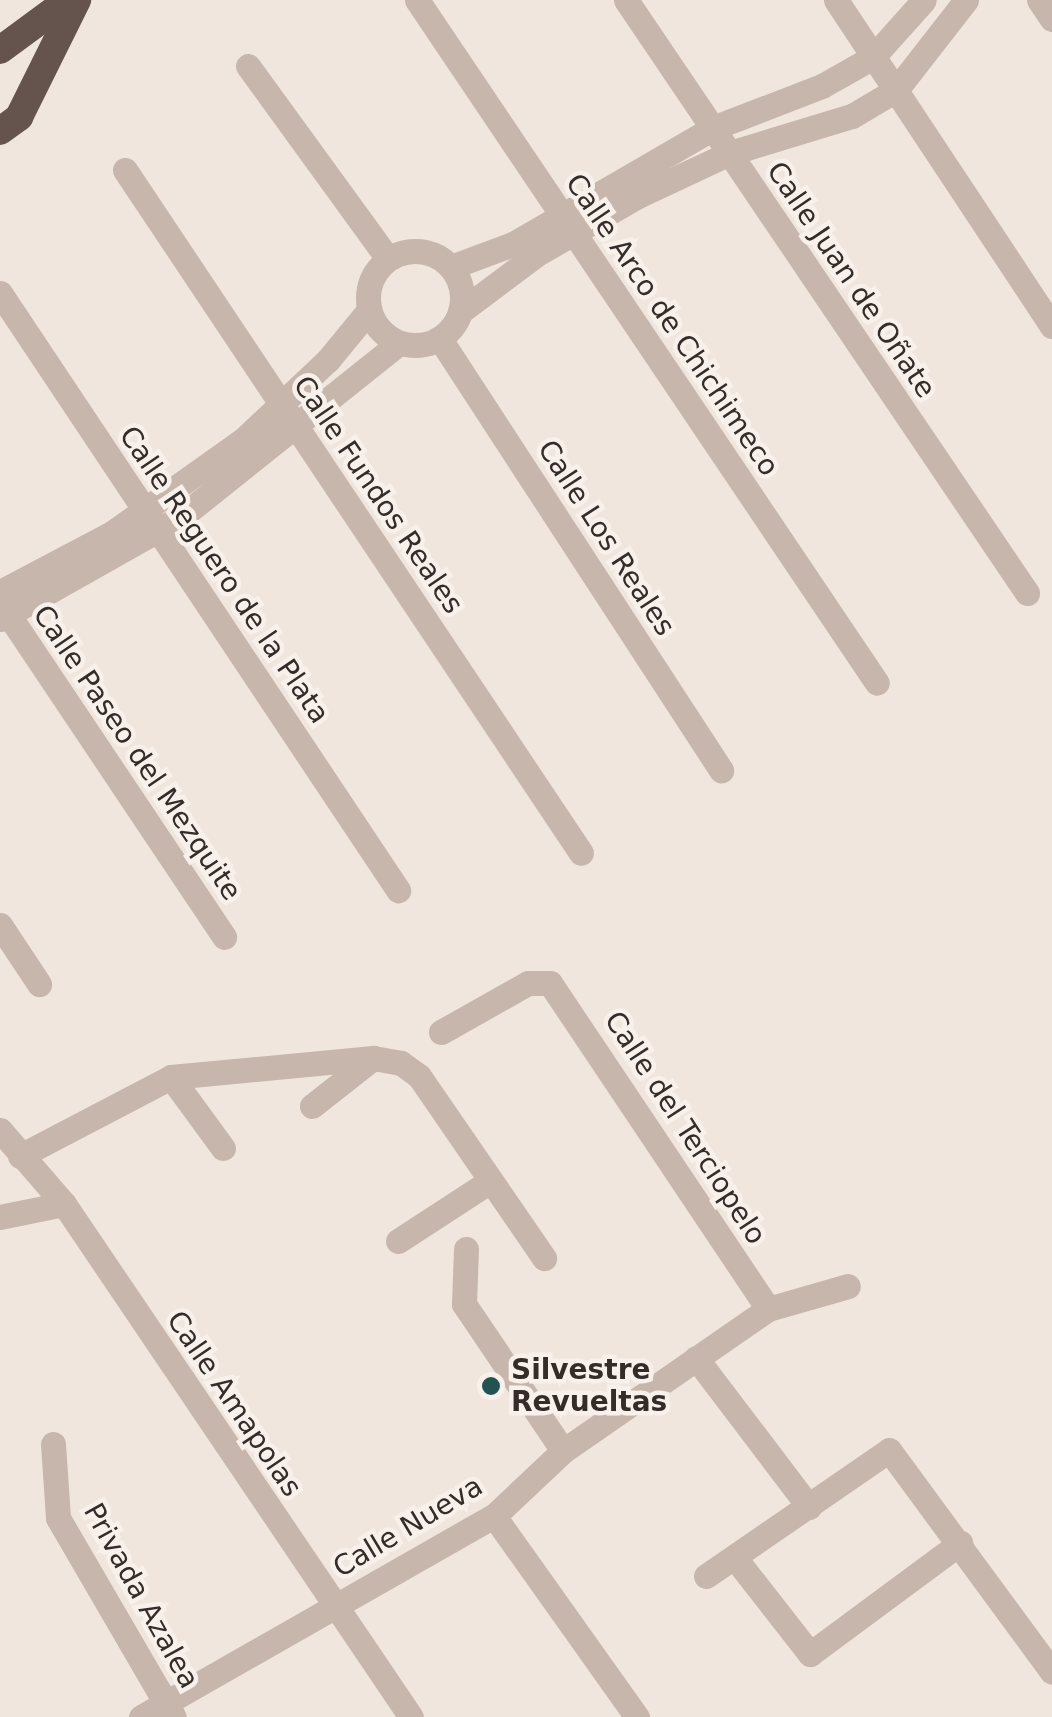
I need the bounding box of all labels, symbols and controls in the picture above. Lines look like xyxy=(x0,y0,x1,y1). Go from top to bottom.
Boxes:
street label: Calle Juan de Oñate xyxy=(760,156,942,404)
street label: Calle Arco de Chichimeco xyxy=(558,168,786,482)
street label: Calle Fundos Reales xyxy=(286,370,470,620)
street label: Calle Reguero de la Plata xyxy=(112,420,336,730)
street label: Calle Los Reales xyxy=(530,434,682,642)
street label: Calle Paseo del Mezquite xyxy=(26,599,248,907)
street label: Calle del Terciopelo xyxy=(597,1005,773,1251)
street label: Calle Amapolas xyxy=(160,1305,308,1503)
place label: Silvestre Revueltas xyxy=(511,1353,667,1419)
marker: Silvestre Revueltas xyxy=(480,1375,502,1397)
street label: Calle Nueva xyxy=(327,1469,489,1585)
street label: Privada Azalea xyxy=(76,1498,206,1694)

